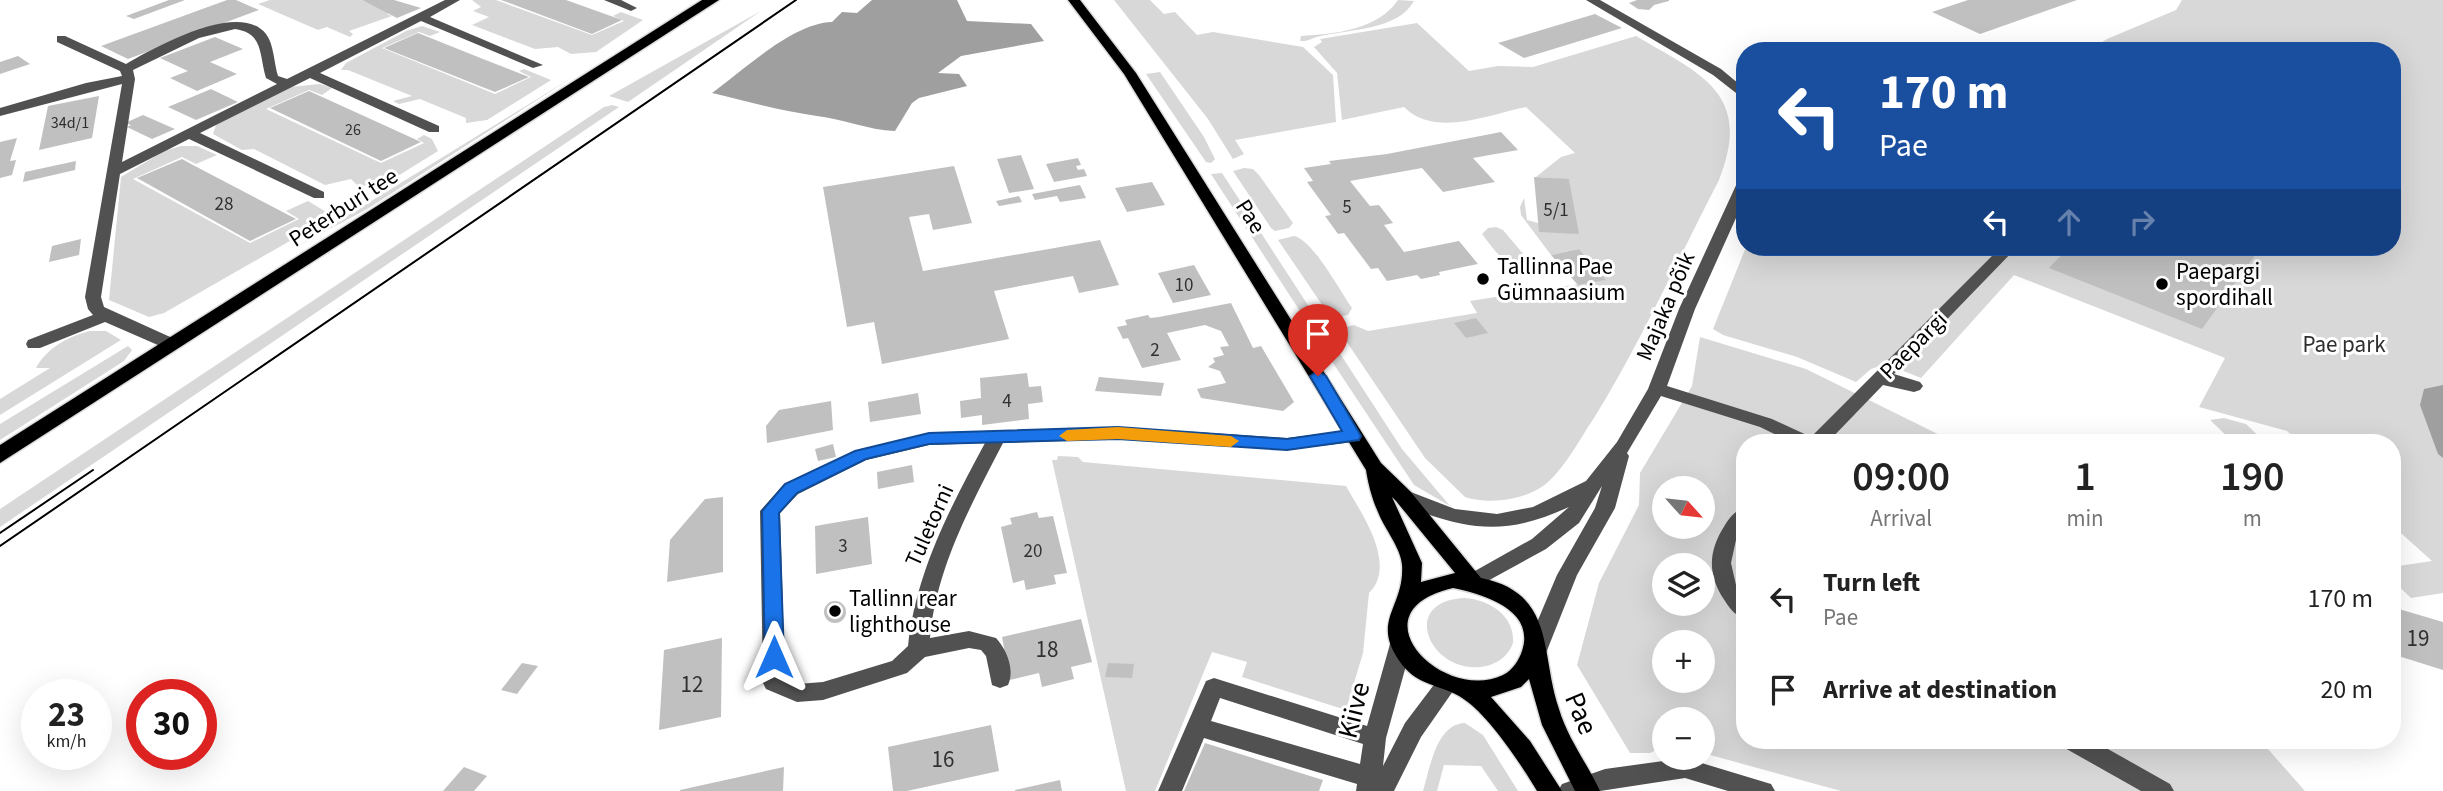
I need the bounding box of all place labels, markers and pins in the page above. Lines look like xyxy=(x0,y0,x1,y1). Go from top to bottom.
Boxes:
place label: Tallinna Pae Gümnaasium xyxy=(1497,250,1625,309)
place label: Paepargi spordihall xyxy=(2176,255,2273,314)
marker: Tallinna Pae Gümnaasium xyxy=(1475,271,1491,287)
marker: Paepargi spordihall xyxy=(2154,276,2170,292)
pin xyxy=(1288,304,1348,376)
place label: Tallinn rear lighthouse xyxy=(849,582,958,641)
marker: Tallinn rear lighthouse xyxy=(827,603,843,619)

